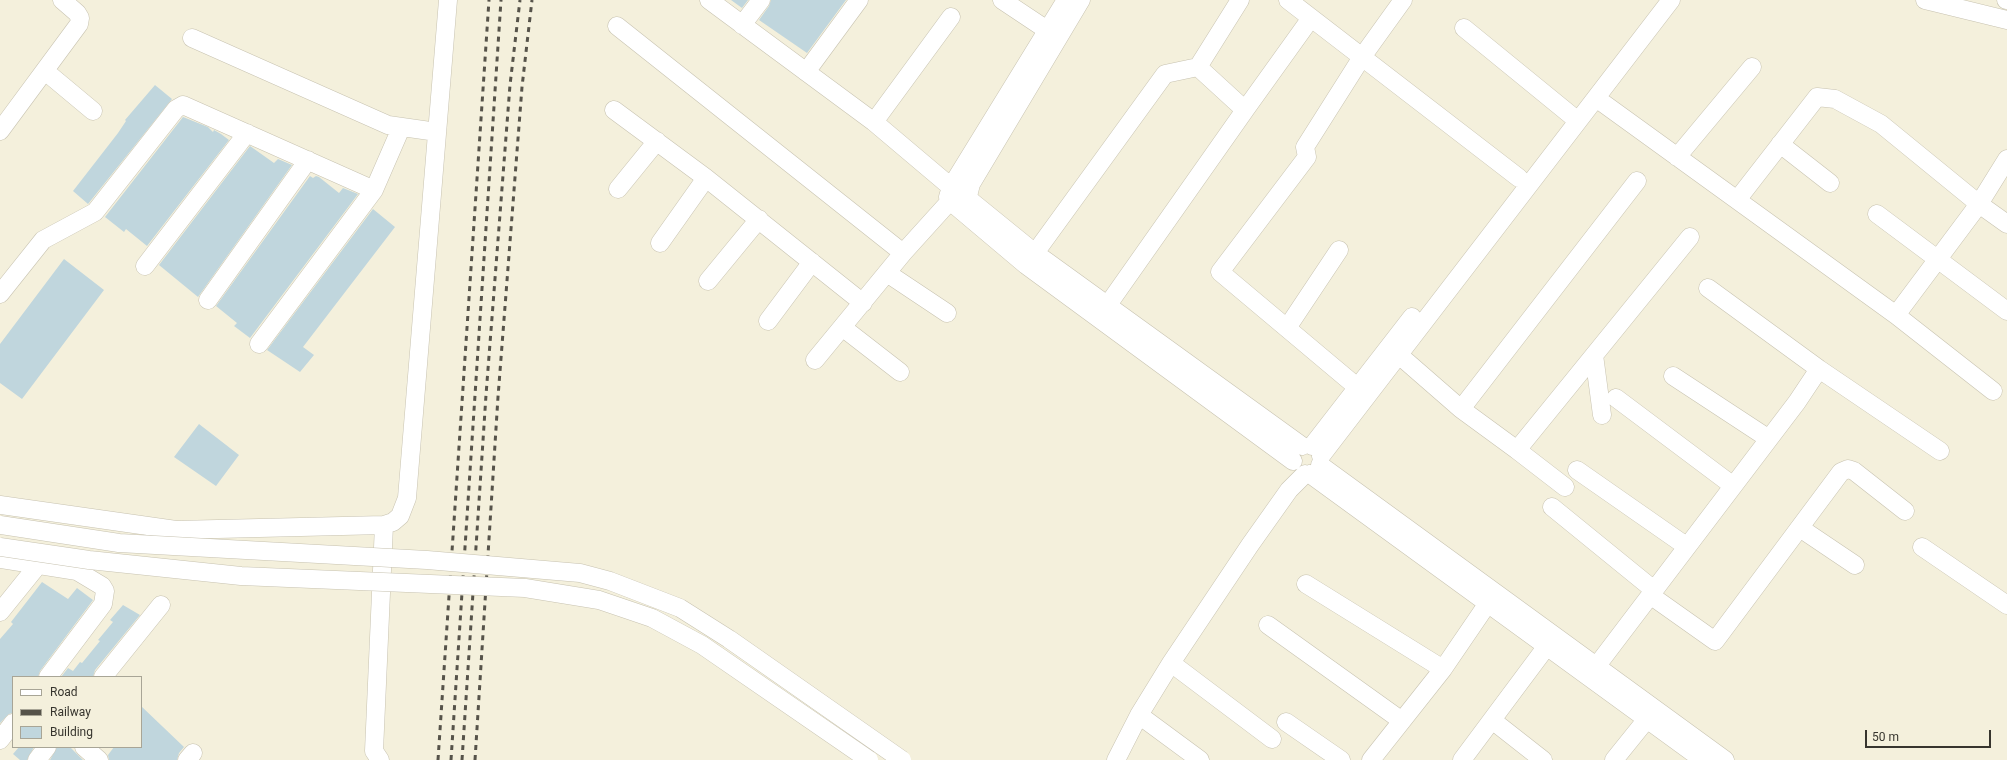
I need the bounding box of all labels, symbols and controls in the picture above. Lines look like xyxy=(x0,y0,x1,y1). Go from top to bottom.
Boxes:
legend xyxy=(12,676,142,748)
text: Road xyxy=(50,685,78,699)
text: Railway xyxy=(50,705,91,719)
scale bar xyxy=(1867,722,1993,748)
text: Building xyxy=(50,725,93,739)
text: 50 m xyxy=(1872,730,1899,744)

